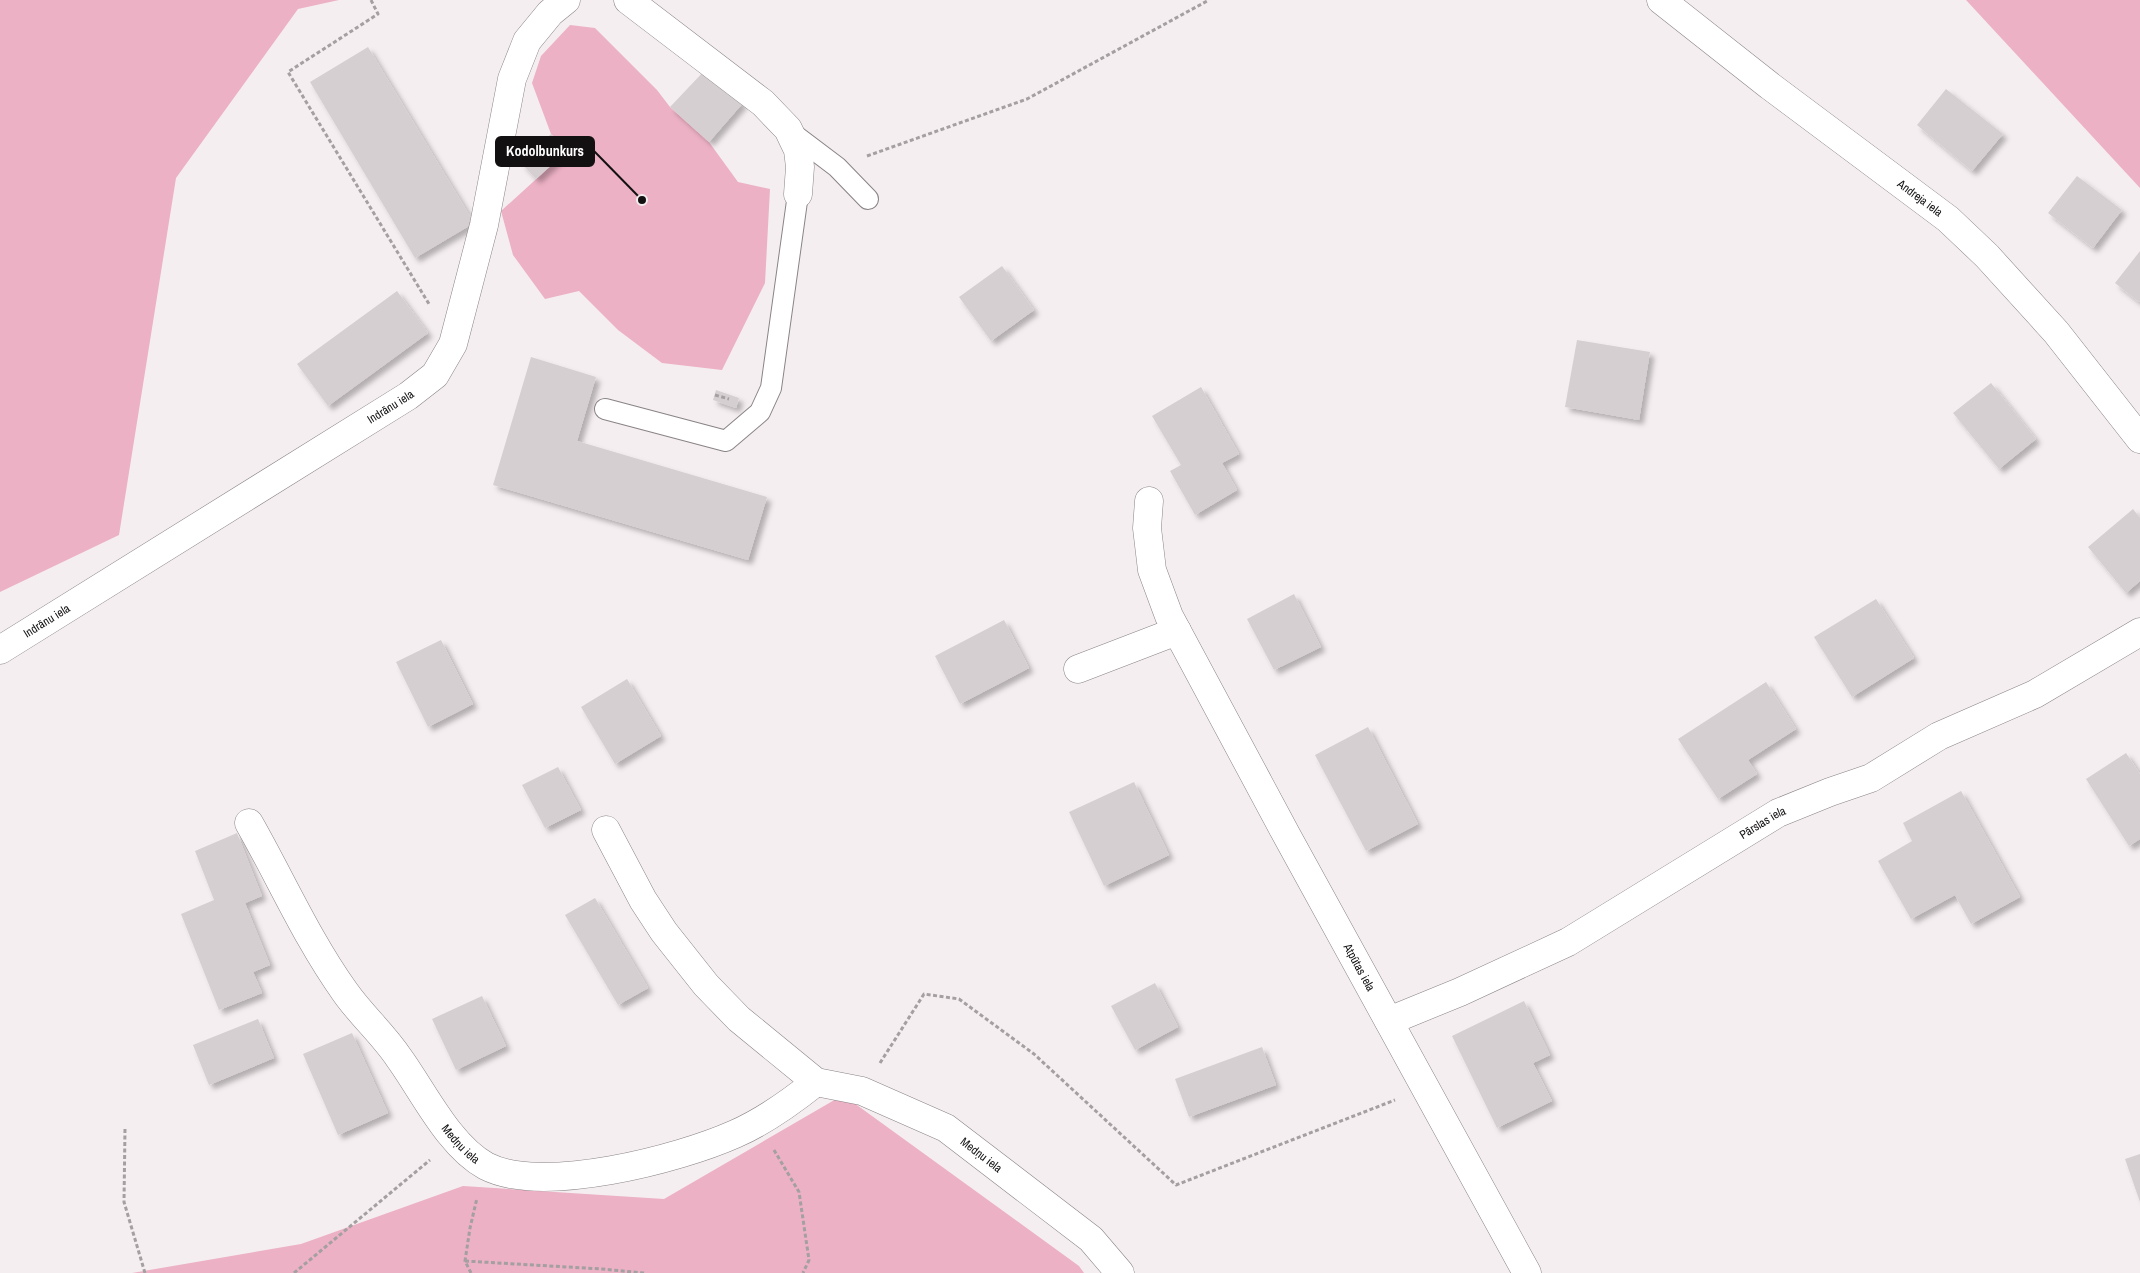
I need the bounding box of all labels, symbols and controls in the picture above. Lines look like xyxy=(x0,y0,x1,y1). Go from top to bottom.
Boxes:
callout: Kodolbunkurs xyxy=(496,137,594,166)
text: Kodolbunkurs xyxy=(506,142,584,160)
street label: Andreja iela xyxy=(1893,175,1946,220)
street label: Indrānu iela xyxy=(364,386,418,427)
street label: Indrānu iela xyxy=(20,600,73,641)
street label: Pārslas iela xyxy=(1736,803,1789,843)
street label: Atpūtas iela xyxy=(1339,940,1379,995)
street label: Medņu iela xyxy=(438,1121,483,1168)
street label: Medņu iela xyxy=(957,1134,1006,1176)

